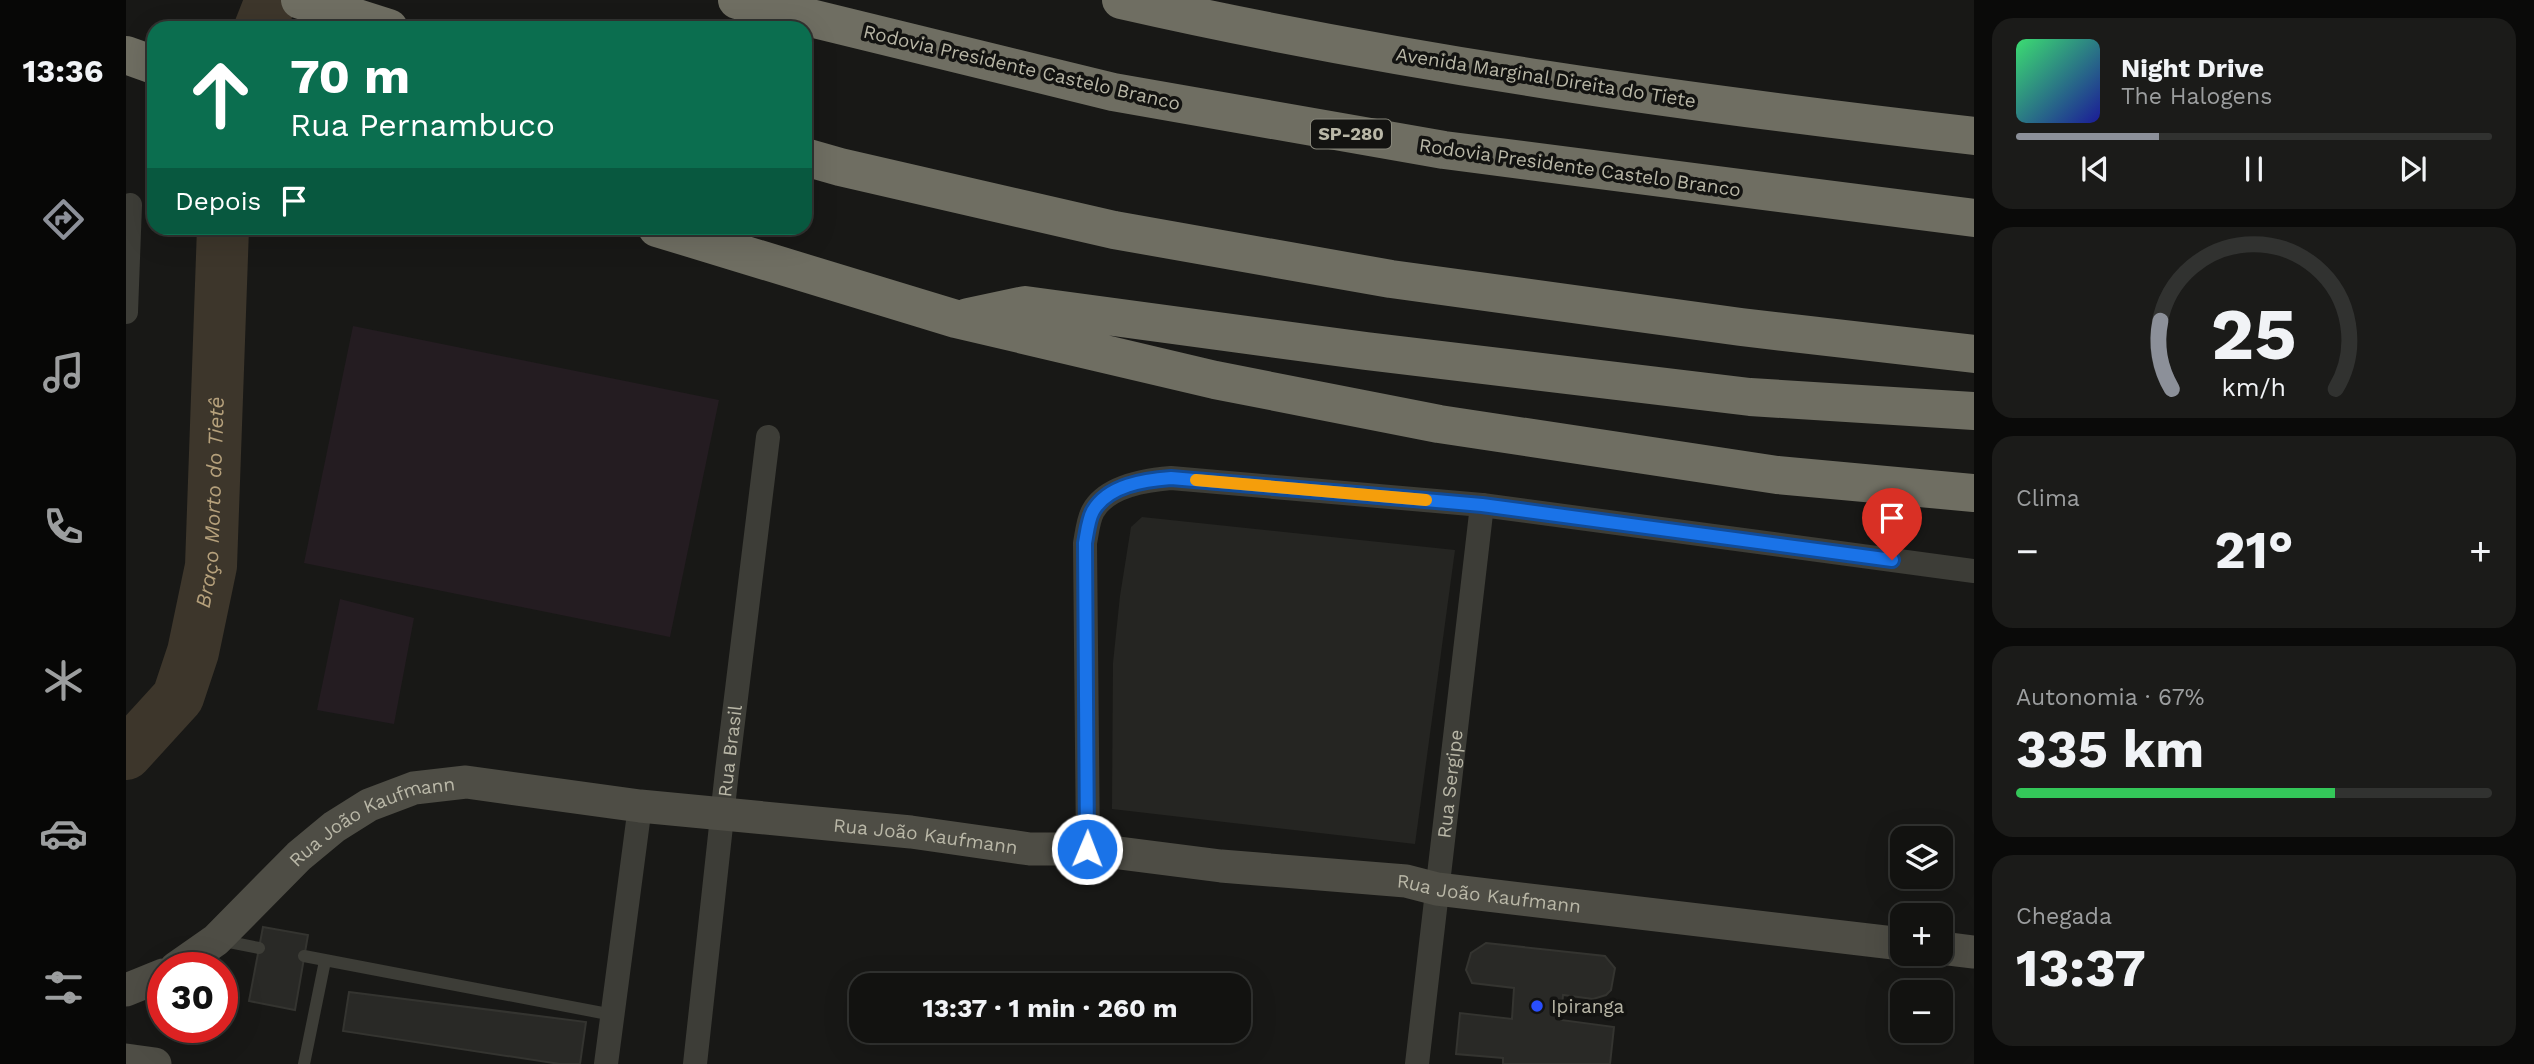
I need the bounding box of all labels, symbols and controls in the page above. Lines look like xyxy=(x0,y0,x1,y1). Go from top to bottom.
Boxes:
street label: Rodovia Presidente Castelo Branco xyxy=(861,20,1183,115)
street label: Avenida Marginal Direita do Tiete xyxy=(1394,42,1698,113)
text: 70 m xyxy=(290,47,410,105)
icon: ahead xyxy=(175,49,266,140)
text: 13:36 xyxy=(22,52,104,90)
text: Night Drive xyxy=(2121,53,2264,83)
text: The Halogens xyxy=(2121,83,2272,110)
text: Rua Pernambuco xyxy=(290,106,555,144)
road number: SP-280 xyxy=(1311,119,1391,148)
street label: Rodovia Presidente Castelo Branco xyxy=(1418,134,1742,201)
icon: previous xyxy=(2076,150,2114,188)
icon: pause xyxy=(2235,150,2273,188)
icon: next xyxy=(2394,150,2432,188)
icon: arrive xyxy=(275,182,313,220)
text: Depois xyxy=(175,186,261,216)
icon: directions xyxy=(39,195,88,244)
text: 25 xyxy=(2211,291,2297,377)
icon: music xyxy=(39,348,88,397)
text: km/h xyxy=(2222,373,2286,402)
water label: Braço Morto do Tietê xyxy=(190,396,229,610)
text: Clima xyxy=(2016,485,2080,512)
pin xyxy=(1862,488,1922,560)
icon: arrive xyxy=(1873,499,1911,537)
icon: phone xyxy=(39,502,88,551)
text: 21° xyxy=(2214,520,2294,581)
text: − xyxy=(2016,529,2039,573)
text: + xyxy=(2469,529,2492,573)
icon: climate xyxy=(39,656,88,705)
text: Autonomia · 67% xyxy=(2016,684,2204,711)
street label: Rua Brasil xyxy=(713,703,747,798)
text: 335 km xyxy=(2016,719,2204,780)
street label: Rua Sergipe xyxy=(1432,728,1468,840)
street label: Rua João Kaufmann xyxy=(284,772,456,871)
icon: car xyxy=(39,809,88,858)
position arrow xyxy=(1050,812,1124,886)
street label: Rua João Kaufmann xyxy=(832,814,1019,859)
map controls xyxy=(1890,826,1953,1043)
button: layers xyxy=(1890,826,1953,889)
street label: Rua João Kaufmann xyxy=(1396,869,1582,918)
button: + xyxy=(1890,903,1953,966)
text: Chegada xyxy=(2016,903,2112,930)
text: 13:37 xyxy=(2016,938,2146,999)
speed limit sign: 30 xyxy=(147,952,238,1043)
icon: filters xyxy=(39,963,88,1012)
button: − xyxy=(1890,980,1953,1043)
text: 13:37 · 1 min · 260 m xyxy=(922,993,1178,1023)
place label: Ipiranga xyxy=(1551,995,1625,1018)
marker: Ipiranga xyxy=(1529,998,1545,1014)

